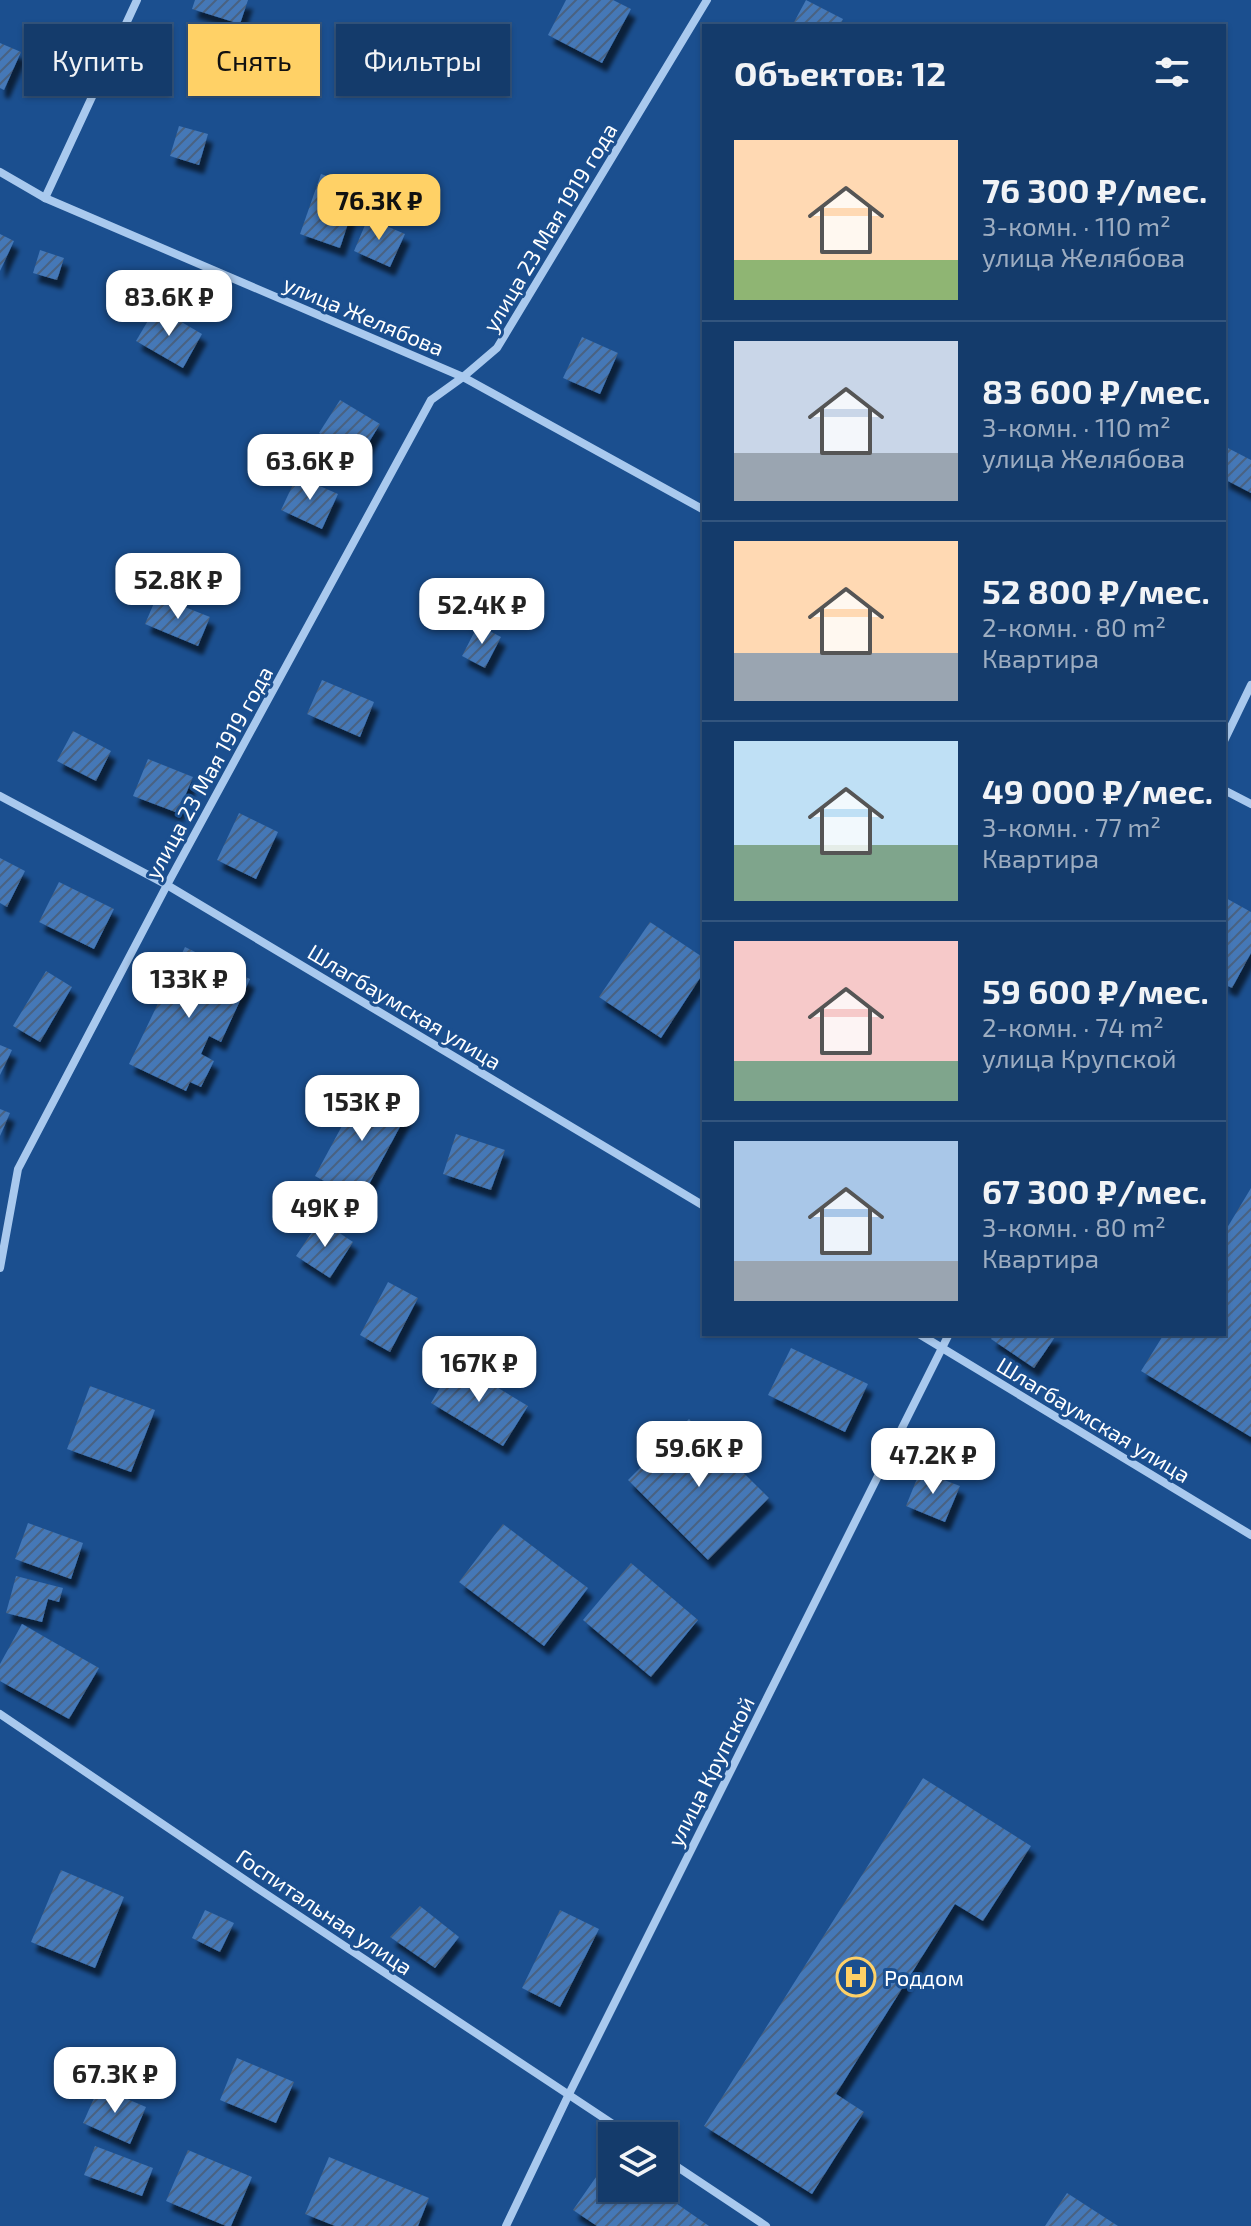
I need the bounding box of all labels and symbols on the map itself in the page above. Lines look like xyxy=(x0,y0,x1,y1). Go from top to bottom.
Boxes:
street label: улица 23 Мая 1919 года xyxy=(476,118,623,337)
pin: 76.3K ₽ xyxy=(305,174,453,242)
street label: улица Желябова xyxy=(279,269,448,361)
pin: 83.6K ₽ xyxy=(95,270,243,338)
pin: 63.6K ₽ xyxy=(236,434,384,502)
pin: 52.8K ₽ xyxy=(104,553,252,621)
pin: 52.4K ₽ xyxy=(408,578,556,646)
street label: улица 23 Мая 1919 года xyxy=(139,661,278,883)
street label: Шлагбаумская улица xyxy=(303,938,506,1075)
pin: 133K ₽ xyxy=(124,952,254,1020)
pin: 153K ₽ xyxy=(297,1075,427,1143)
pin: 49K ₽ xyxy=(269,1181,381,1249)
pin: 167K ₽ xyxy=(414,1336,544,1404)
street label: Шлагбаумская улица xyxy=(992,1351,1195,1488)
pin: 59.6K ₽ xyxy=(625,1421,773,1489)
pin: 47.2K ₽ xyxy=(859,1428,1007,1496)
street label: улица Крупской xyxy=(661,1692,760,1851)
street label: Госпитальная улица xyxy=(231,1842,418,1980)
hospital icon: Роддом xyxy=(835,1956,877,1998)
place label: Роддом xyxy=(884,1964,964,1990)
pin: 67.3K ₽ xyxy=(41,2047,189,2115)

